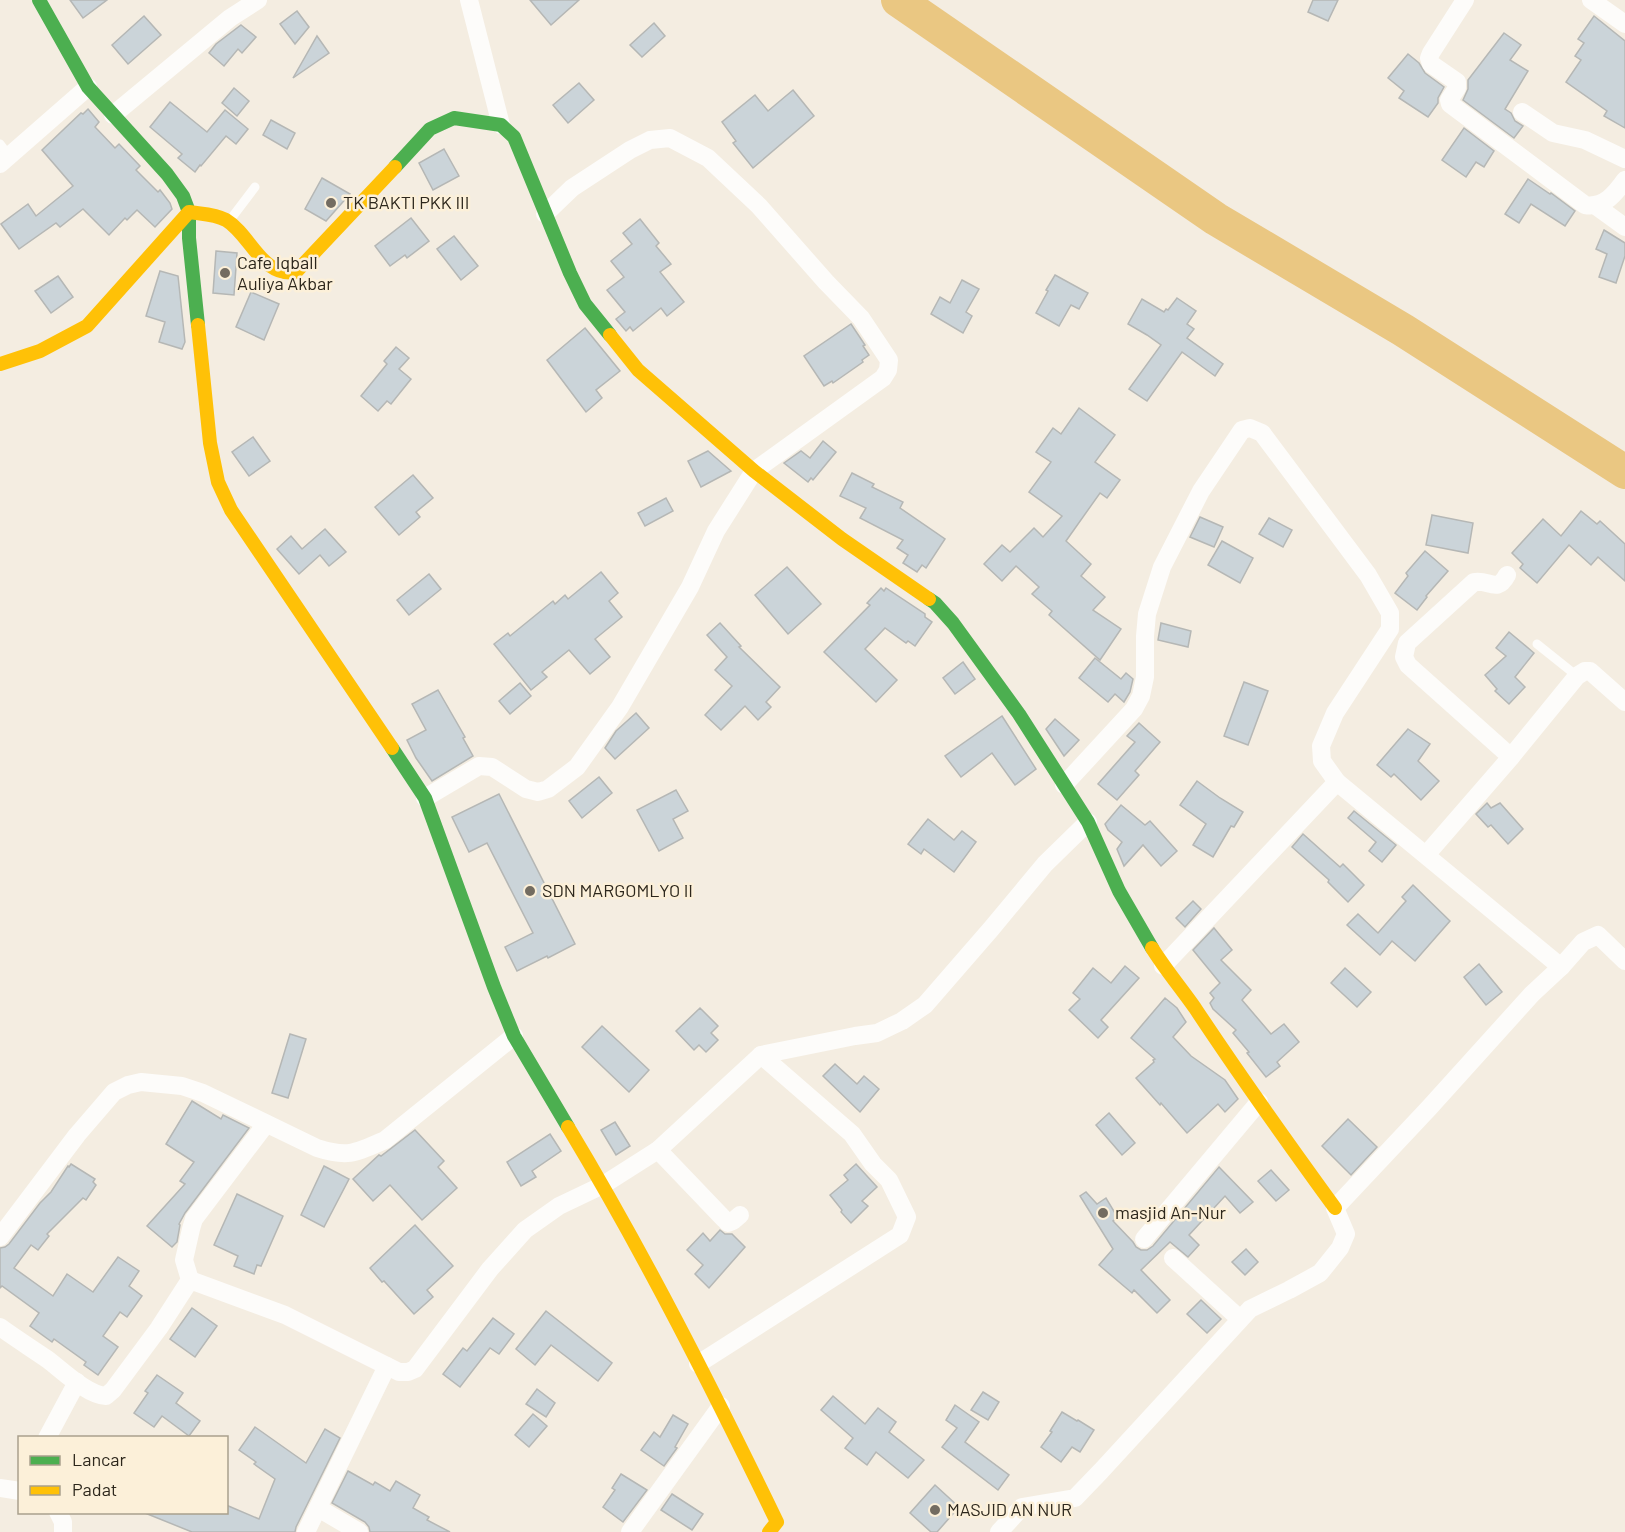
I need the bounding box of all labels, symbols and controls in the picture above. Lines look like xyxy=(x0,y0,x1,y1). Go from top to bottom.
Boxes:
place label: TK BAKTI PKK III xyxy=(343,191,469,213)
marker: TK BAKTI PKK III xyxy=(324,196,338,210)
place label: Cafe Iqball Auliya Akbar xyxy=(237,251,333,294)
marker: Cafe Iqball Auliya Akbar xyxy=(218,266,232,280)
place label: SDN MARGOMLYO II xyxy=(542,879,693,901)
marker: SDN MARGOMLYO II xyxy=(523,884,537,898)
place label: masjid An-Nur xyxy=(1115,1201,1227,1223)
marker: masjid An-Nur xyxy=(1096,1206,1110,1220)
legend xyxy=(18,1436,228,1514)
text: Lancar xyxy=(72,1448,127,1470)
text: Padat xyxy=(72,1478,117,1500)
place label: MASJID AN NUR xyxy=(947,1498,1072,1520)
marker: MASJID AN NUR xyxy=(928,1503,942,1517)

